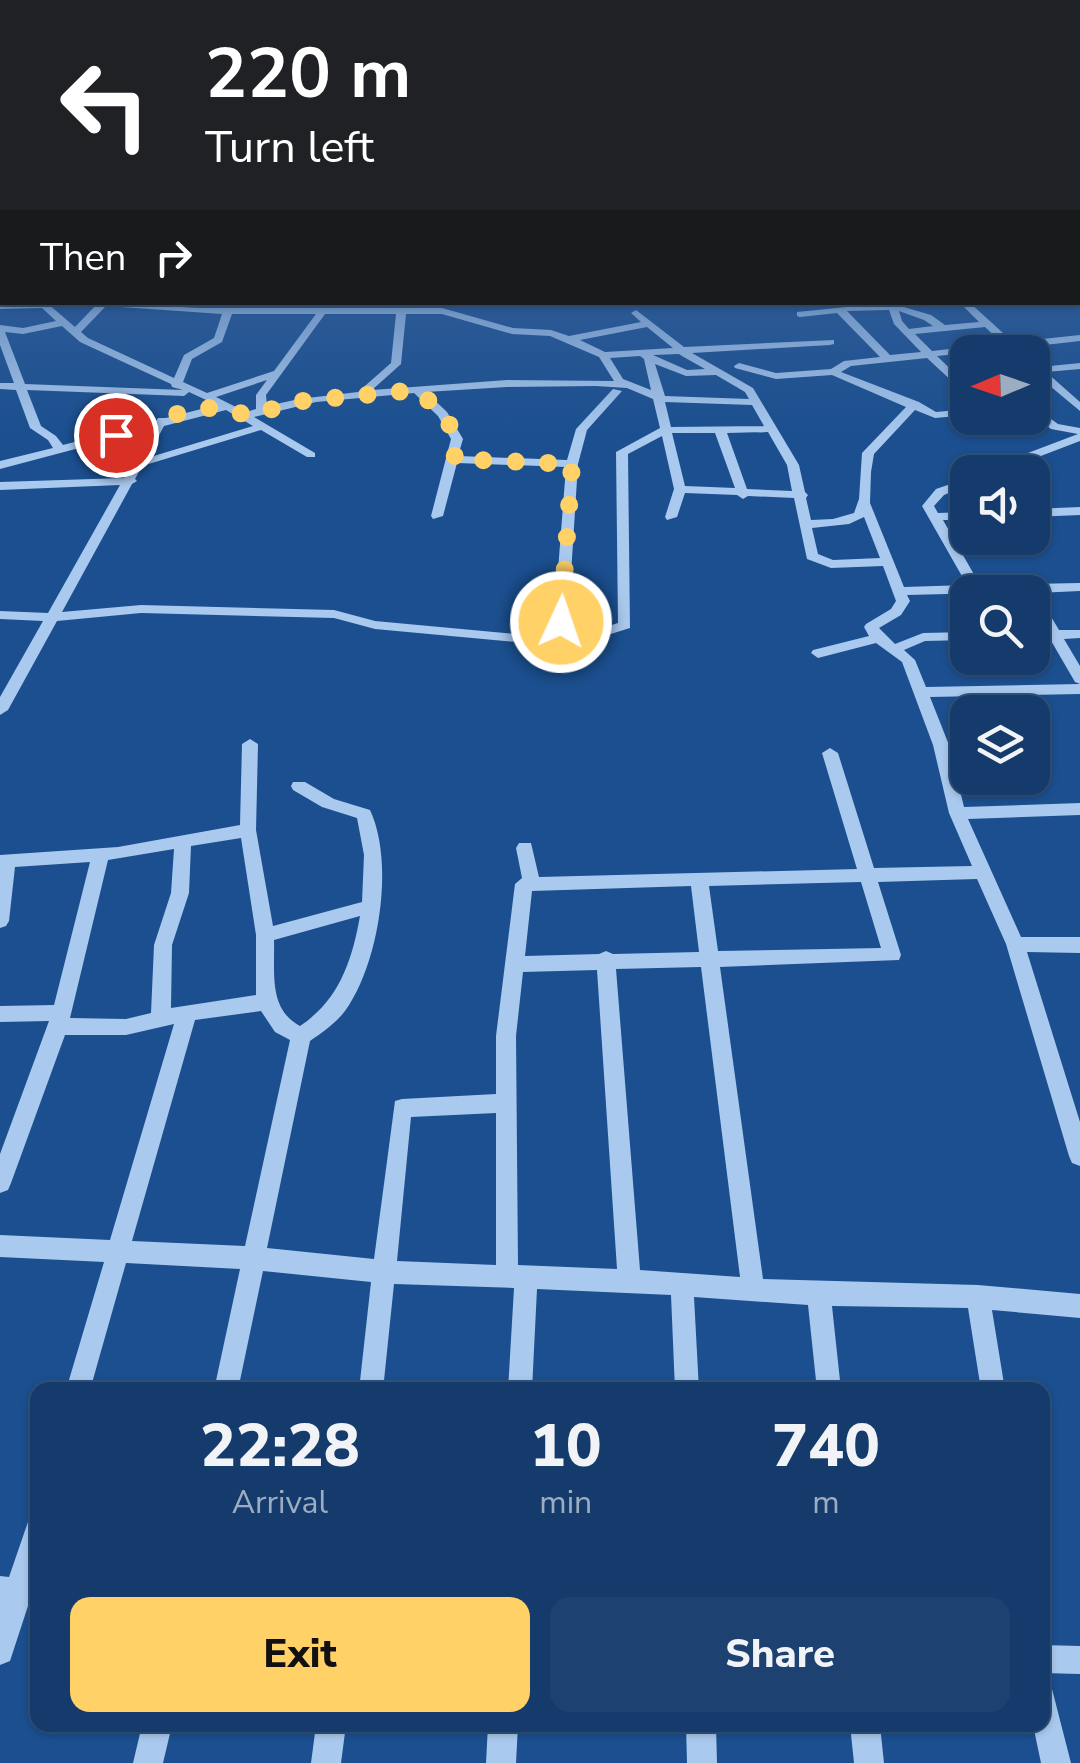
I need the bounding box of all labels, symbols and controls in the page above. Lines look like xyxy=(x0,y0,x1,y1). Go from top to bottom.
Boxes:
text: 220 m xyxy=(205,26,411,122)
icon: left xyxy=(40,40,170,170)
text: Turn left xyxy=(205,117,374,178)
icon: right xyxy=(146,230,201,285)
text: Then xyxy=(40,232,126,283)
north arrow xyxy=(950,335,1050,435)
map controls xyxy=(950,335,1050,795)
pin xyxy=(74,393,159,478)
icon: arrive xyxy=(89,408,144,463)
button: sound xyxy=(950,455,1050,555)
position arrow xyxy=(509,570,613,674)
button: search xyxy=(950,575,1050,675)
button: layers xyxy=(950,695,1050,795)
text: 22:28 xyxy=(200,1405,360,1487)
text: 10 xyxy=(530,1405,602,1487)
text: 740 xyxy=(772,1405,880,1487)
text: Arrival xyxy=(232,1481,328,1524)
text: min xyxy=(539,1481,592,1524)
text: m xyxy=(812,1481,840,1524)
button: Exit xyxy=(70,1597,530,1712)
button: Share xyxy=(550,1597,1010,1712)

